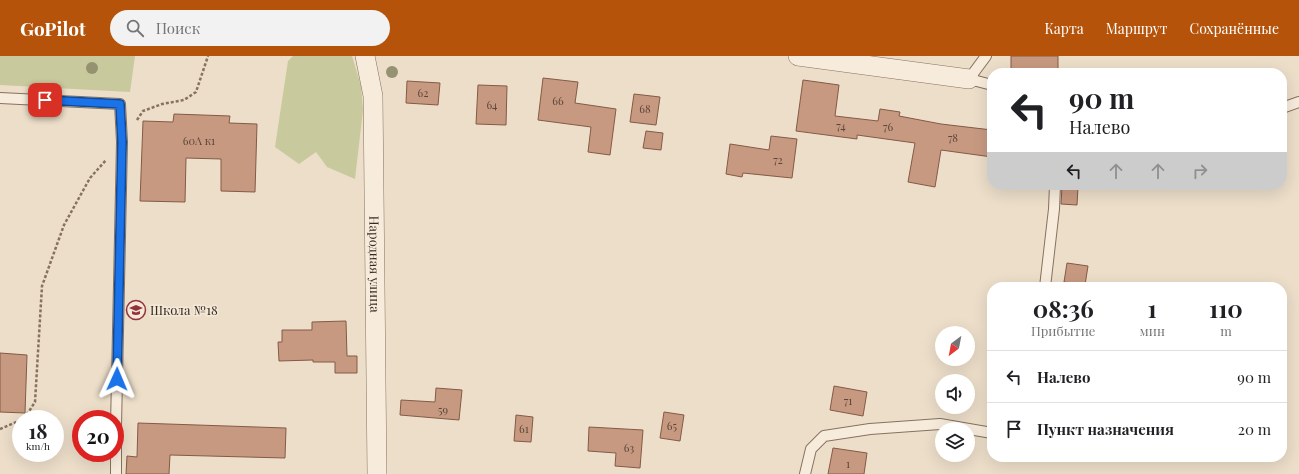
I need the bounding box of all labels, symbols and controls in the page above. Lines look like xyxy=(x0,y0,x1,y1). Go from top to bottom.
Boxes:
search box xyxy=(110,10,390,46)
text: GoPilot xyxy=(20,15,86,41)
icon: search xyxy=(124,17,146,39)
text: Поиск xyxy=(156,18,200,38)
text: Карта xyxy=(1044,19,1084,38)
text: Маршрут xyxy=(1106,19,1168,38)
text: Сохранённые xyxy=(1190,19,1279,38)
text: 90 m xyxy=(1069,79,1134,116)
pin xyxy=(28,83,62,117)
icon: left xyxy=(1003,84,1055,136)
house number: 62 xyxy=(418,85,428,100)
icon: arrive xyxy=(34,89,56,111)
house number: 66 xyxy=(552,93,564,108)
house number: 64 xyxy=(486,97,498,112)
house number: 68 xyxy=(639,101,651,116)
text: Налево xyxy=(1069,115,1130,139)
house number: 74 xyxy=(836,118,846,133)
house number: 76 xyxy=(883,119,893,134)
house number: 78 xyxy=(948,130,958,145)
house number: 60А к1 xyxy=(183,133,215,148)
house number: 72 xyxy=(773,152,783,167)
icon: left xyxy=(1063,160,1085,182)
icon: ahead xyxy=(1105,160,1127,182)
icon: ahead xyxy=(1147,160,1169,182)
icon: right xyxy=(1189,160,1211,182)
street label: Народная улица xyxy=(366,216,384,313)
text: 08:36 xyxy=(1033,292,1094,324)
text: 1 xyxy=(1148,292,1157,324)
text: 110 xyxy=(1209,292,1243,324)
school or university icon: Школа №18 xyxy=(125,299,147,321)
place label: Школа №18 xyxy=(150,301,218,318)
text: Прибытие xyxy=(1031,322,1095,339)
text: мин xyxy=(1140,322,1165,339)
text: m xyxy=(1220,322,1232,339)
north arrow xyxy=(935,326,975,366)
map controls xyxy=(935,326,975,462)
position arrow xyxy=(96,358,138,400)
icon: left xyxy=(1003,366,1025,388)
text: Налево xyxy=(1037,367,1090,387)
text: 90 m xyxy=(1237,367,1271,387)
button: sound xyxy=(935,374,975,414)
house number: 71 xyxy=(844,393,852,408)
house number: 59 xyxy=(438,402,448,417)
speed limit sign: 20 xyxy=(72,410,124,462)
text: 18 xyxy=(29,417,47,444)
house number: 65 xyxy=(667,418,678,433)
icon: arrive xyxy=(1003,418,1025,440)
text: Пункт назначения xyxy=(1037,419,1174,439)
text: 20 m xyxy=(1238,419,1271,439)
house number: 61 xyxy=(519,421,529,436)
button: layers xyxy=(935,422,975,462)
text: km/h xyxy=(26,439,50,453)
house number: 63 xyxy=(624,440,634,455)
house number: 1 xyxy=(846,456,850,471)

